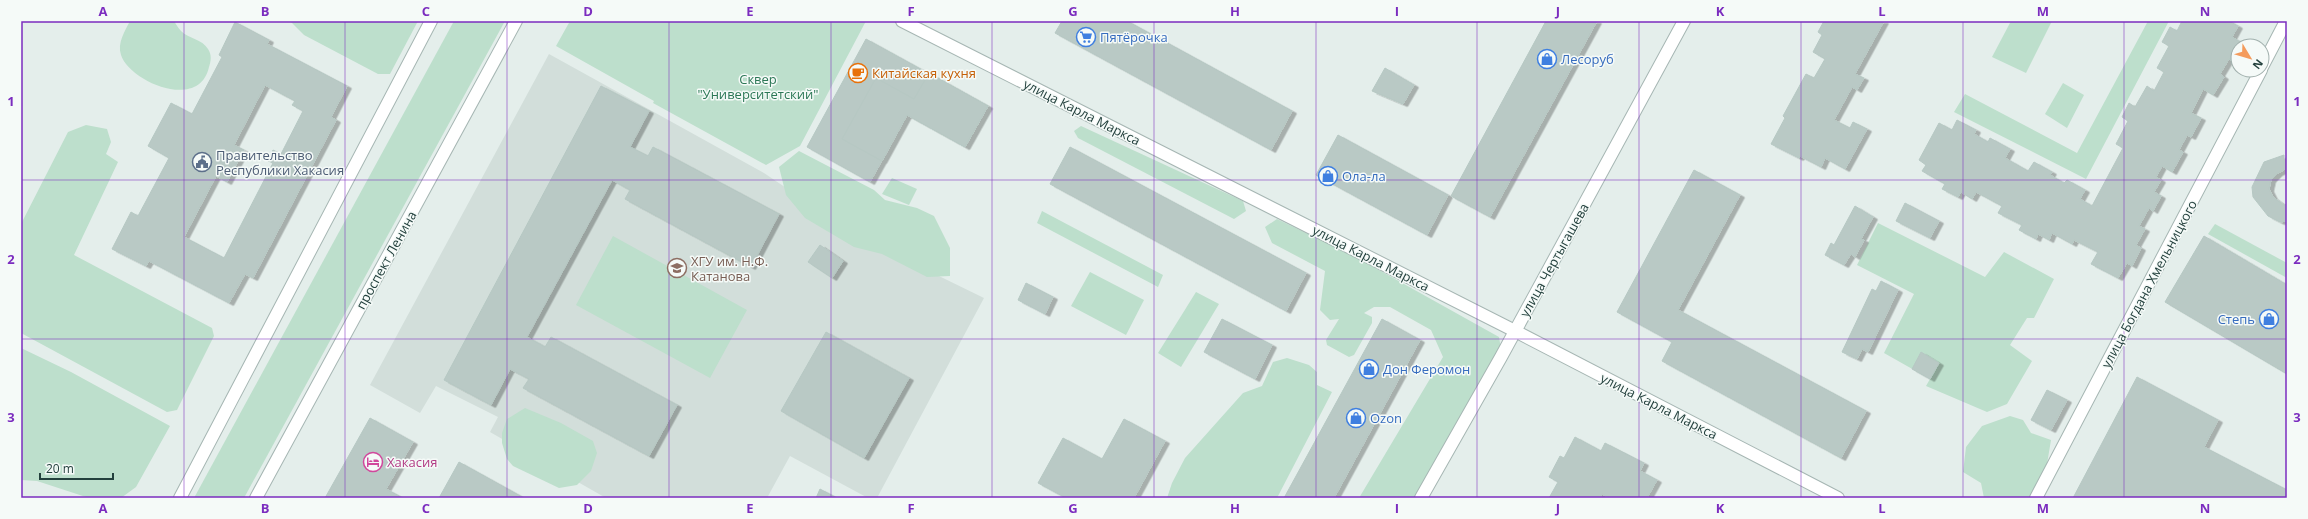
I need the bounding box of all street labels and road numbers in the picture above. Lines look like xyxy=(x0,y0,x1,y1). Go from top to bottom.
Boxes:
street label: улица Карла Маркса xyxy=(1020,75,1144,149)
street label: улица Богдана Хмельницкого xyxy=(2097,197,2201,371)
street label: улица Чертыгашева xyxy=(1515,200,1593,320)
street label: проспект Ленина xyxy=(351,208,421,312)
street label: улица Карла Маркса xyxy=(1309,221,1433,295)
street label: улица Карла Маркса xyxy=(1597,369,1721,443)

